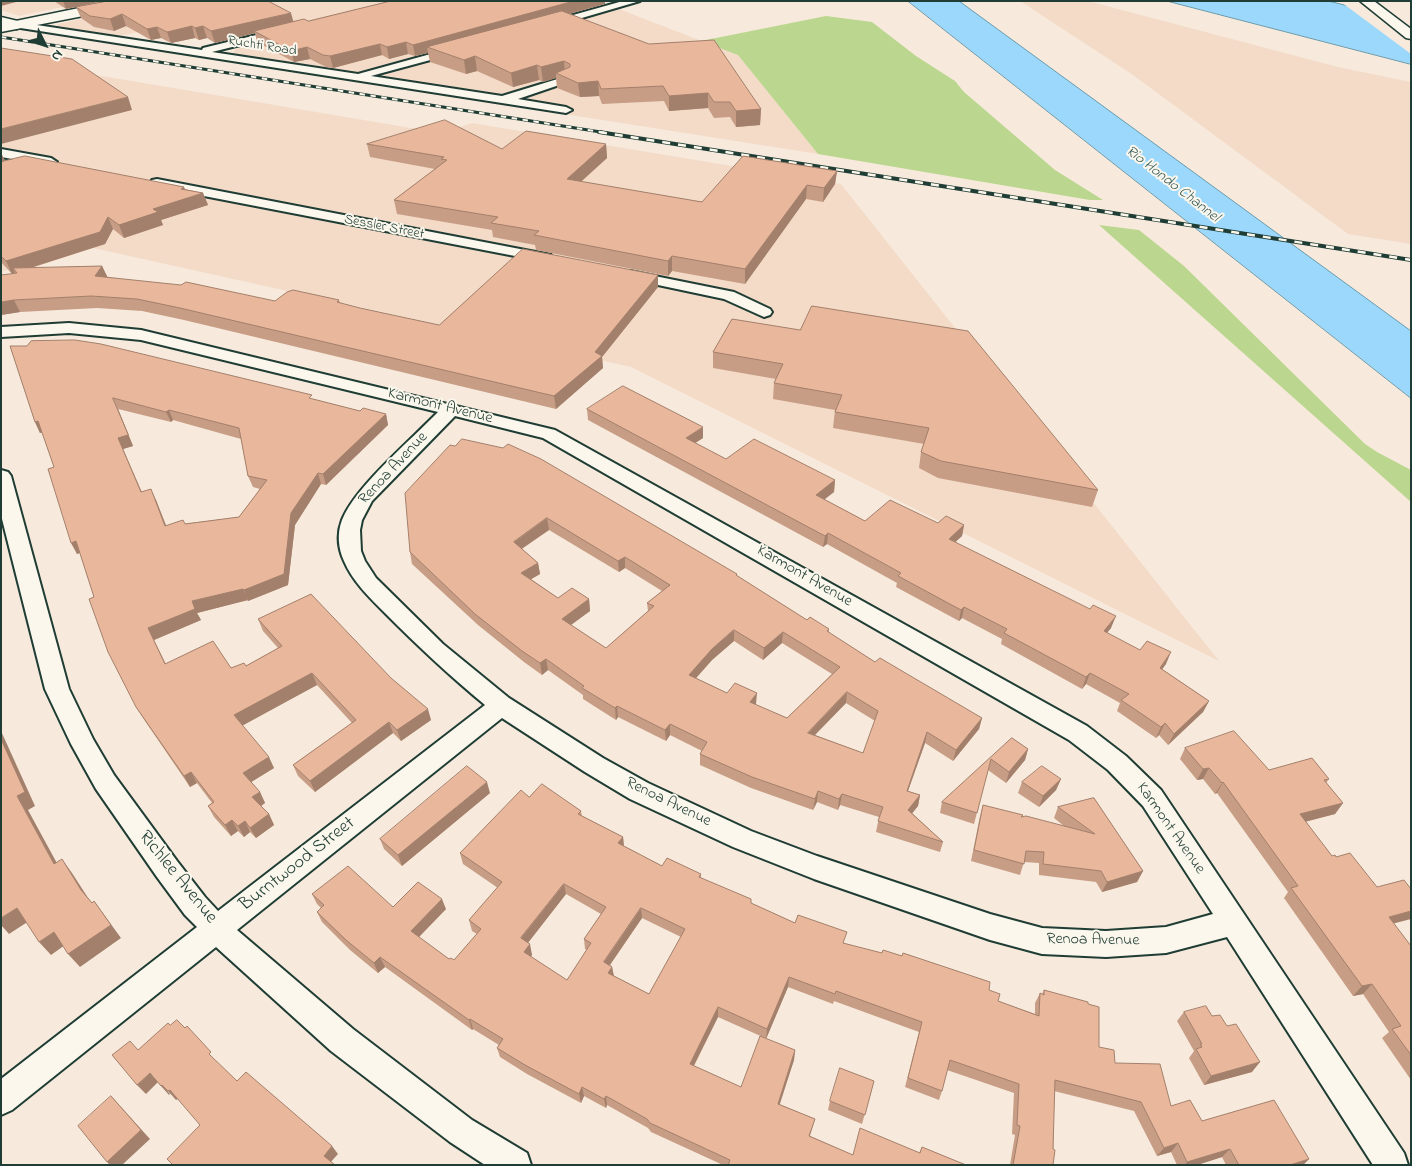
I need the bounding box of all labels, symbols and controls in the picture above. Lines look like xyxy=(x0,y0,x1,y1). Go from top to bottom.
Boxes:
north arrow xyxy=(20,20,70,70)
street label: Ruchti Road xyxy=(226,33,298,61)
text: N xyxy=(46,45,68,66)
water label: Rio Hondo Channel xyxy=(1122,143,1222,227)
street label: Sessler Street xyxy=(343,212,425,244)
street label: Karmont Avenue xyxy=(386,385,494,429)
street label: Renoa Avenue xyxy=(355,429,433,509)
street label: Karmont Avenue xyxy=(753,542,855,612)
street label: Renoa Avenue xyxy=(622,774,714,832)
street label: Karmont Avenue xyxy=(1131,780,1209,878)
street label: Burntwood Street xyxy=(236,813,360,917)
street label: Richlee Avenue xyxy=(133,827,221,929)
street label: Renoa Avenue xyxy=(1046,931,1140,951)

